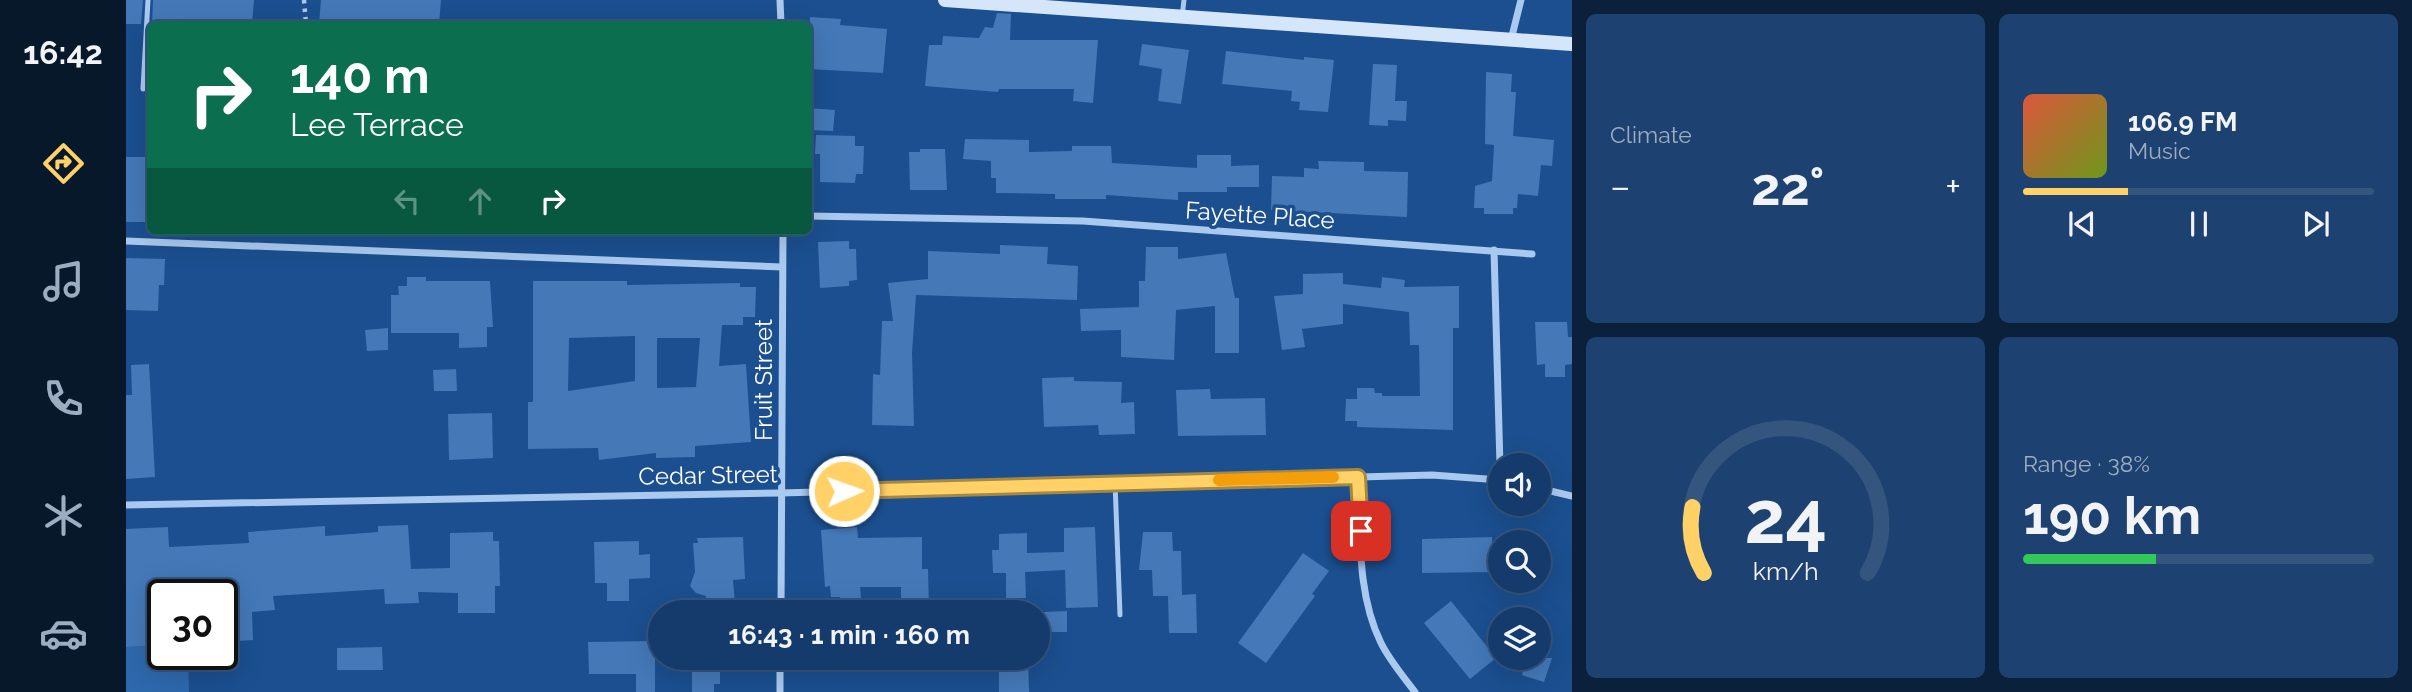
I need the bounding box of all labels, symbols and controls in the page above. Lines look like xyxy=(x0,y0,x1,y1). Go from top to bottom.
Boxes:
text: 16:42 xyxy=(23,34,103,71)
text: 140 m xyxy=(290,47,430,104)
icon: right xyxy=(175,49,266,140)
text: Lee Terrace xyxy=(290,106,464,143)
text: 106.9 FM xyxy=(2128,107,2237,137)
text: Climate xyxy=(1610,121,1692,148)
text: Music xyxy=(2128,137,2191,164)
icon: directions xyxy=(39,139,88,188)
text: 22° xyxy=(1751,156,1824,217)
text: − xyxy=(1610,164,1630,209)
text: + xyxy=(1945,164,1961,209)
icon: left xyxy=(388,182,426,220)
icon: ahead xyxy=(461,182,499,220)
icon: right xyxy=(534,182,572,220)
street label: Fayette Place xyxy=(1184,195,1336,235)
icon: previous xyxy=(2063,205,2101,243)
icon: pause xyxy=(2180,205,2218,243)
icon: next xyxy=(2297,205,2335,243)
icon: music xyxy=(39,257,88,306)
street label: Fruit Street xyxy=(749,319,778,441)
icon: phone xyxy=(39,374,88,423)
text: Range · 38% xyxy=(2023,450,2150,477)
map controls xyxy=(1488,453,1551,670)
button: sound xyxy=(1488,453,1551,516)
position arrow xyxy=(807,454,881,528)
street label: Cedar Street xyxy=(638,459,778,491)
text: 24 xyxy=(1744,476,1827,561)
text: 190 km xyxy=(2023,485,2201,546)
icon: climate xyxy=(39,491,88,540)
pin xyxy=(1331,501,1391,561)
icon: arrive xyxy=(1342,512,1380,550)
button: search xyxy=(1488,530,1551,593)
text: km/h xyxy=(1753,556,1818,586)
speed limit sign: 30 xyxy=(147,579,238,670)
button: layers xyxy=(1488,607,1551,670)
icon: car xyxy=(39,609,88,658)
text: 16:43 · 1 min · 160 m xyxy=(728,620,970,650)

